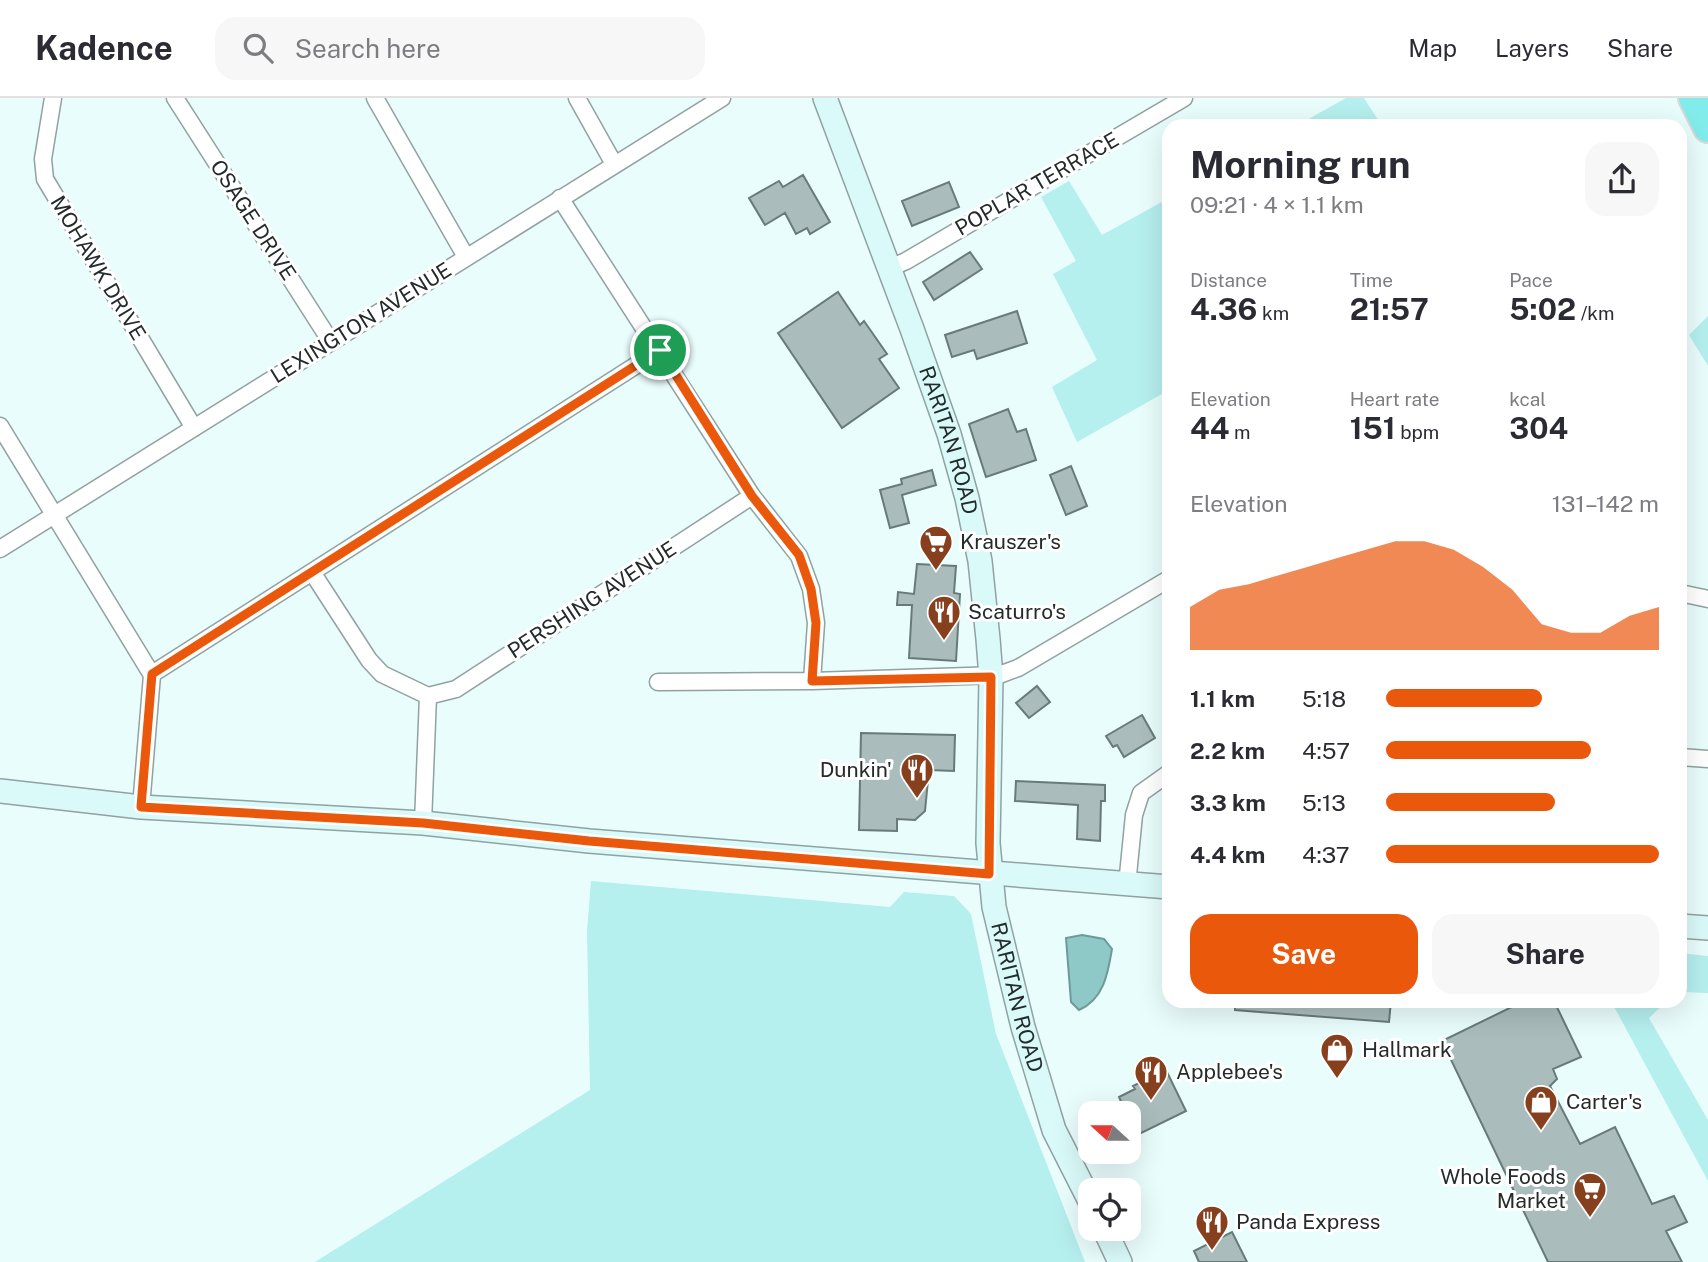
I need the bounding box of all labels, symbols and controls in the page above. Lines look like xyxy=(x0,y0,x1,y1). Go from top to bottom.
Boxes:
search box xyxy=(215,17,705,80)
text: Kadence xyxy=(35,29,173,67)
icon: search xyxy=(239,29,277,67)
text: Search here xyxy=(295,33,441,64)
text: Map xyxy=(1408,34,1457,62)
text: Layers xyxy=(1495,34,1569,62)
text: Share xyxy=(1607,34,1673,62)
street label: POPLAR TERRACE xyxy=(951,127,1123,241)
text: Morning run xyxy=(1190,142,1411,187)
button: share xyxy=(1585,142,1659,216)
street label: OSAGE DRIVE xyxy=(205,155,302,285)
street label: MOHAWK DRIVE xyxy=(45,191,151,344)
text: 09:21 · 4 × 1.1 km xyxy=(1190,191,1364,218)
street label: LEXINGTON AVENUE xyxy=(266,257,456,388)
text: Distance xyxy=(1190,269,1267,291)
text: Time xyxy=(1350,269,1393,291)
text: Pace xyxy=(1509,269,1553,291)
text: 4.36 xyxy=(1190,291,1257,327)
text: 21:57 xyxy=(1350,291,1429,327)
text: 5:02 xyxy=(1509,291,1576,327)
text: km xyxy=(1257,302,1289,324)
text: /km xyxy=(1576,302,1614,324)
pin xyxy=(630,320,690,380)
icon: arrive xyxy=(641,331,679,369)
street label: RARITAN ROAD xyxy=(914,363,983,516)
text: Elevation xyxy=(1190,388,1271,410)
text: Heart rate xyxy=(1350,388,1439,410)
text: kcal xyxy=(1509,388,1546,410)
text: 44 xyxy=(1190,410,1229,446)
text: 151 xyxy=(1350,410,1396,446)
text: 304 xyxy=(1509,410,1568,446)
text: m xyxy=(1229,421,1250,443)
text: bpm xyxy=(1396,421,1439,443)
text: Elevation xyxy=(1190,490,1288,517)
text: 131–142 m xyxy=(1552,490,1659,517)
supermarket icon: Krauszer's xyxy=(917,523,955,572)
place label: Krauszer's xyxy=(960,529,1061,554)
street label: PERSHING AVENUE xyxy=(503,536,681,663)
restaurant icon: Scaturro's xyxy=(925,593,963,642)
place label: Scaturro's xyxy=(968,599,1066,624)
text: 1.1 km xyxy=(1190,685,1255,712)
text: 5:18 xyxy=(1302,685,1346,712)
text: 2.2 km xyxy=(1190,737,1265,764)
text: 4:57 xyxy=(1302,737,1350,764)
restaurant icon: Dunkin' xyxy=(898,751,936,800)
place label: Dunkin' xyxy=(820,757,892,782)
text: 3.3 km xyxy=(1190,789,1266,816)
text: 5:13 xyxy=(1302,789,1346,816)
text: 4.4 km xyxy=(1190,841,1265,868)
text: 4:37 xyxy=(1302,841,1350,868)
button: Save xyxy=(1190,914,1418,994)
button: Share xyxy=(1432,914,1659,994)
street label: RARITAN ROAD xyxy=(986,920,1049,1075)
shop icon: Hallmark xyxy=(1318,1031,1356,1080)
place label: Hallmark xyxy=(1362,1037,1452,1062)
restaurant icon: Applebee's xyxy=(1132,1053,1170,1102)
place label: Applebee's xyxy=(1176,1059,1283,1084)
shop icon: Carter's xyxy=(1522,1083,1560,1132)
place label: Carter's xyxy=(1566,1089,1642,1114)
north arrow xyxy=(1078,1101,1141,1164)
map controls xyxy=(1078,1101,1141,1241)
place label: Whole Foods Market xyxy=(1440,1164,1566,1213)
supermarket icon: Whole Foods Market xyxy=(1571,1170,1609,1219)
button: locate xyxy=(1078,1178,1141,1241)
restaurant icon: Panda Express xyxy=(1193,1203,1231,1252)
place label: Panda Express xyxy=(1236,1209,1380,1234)

